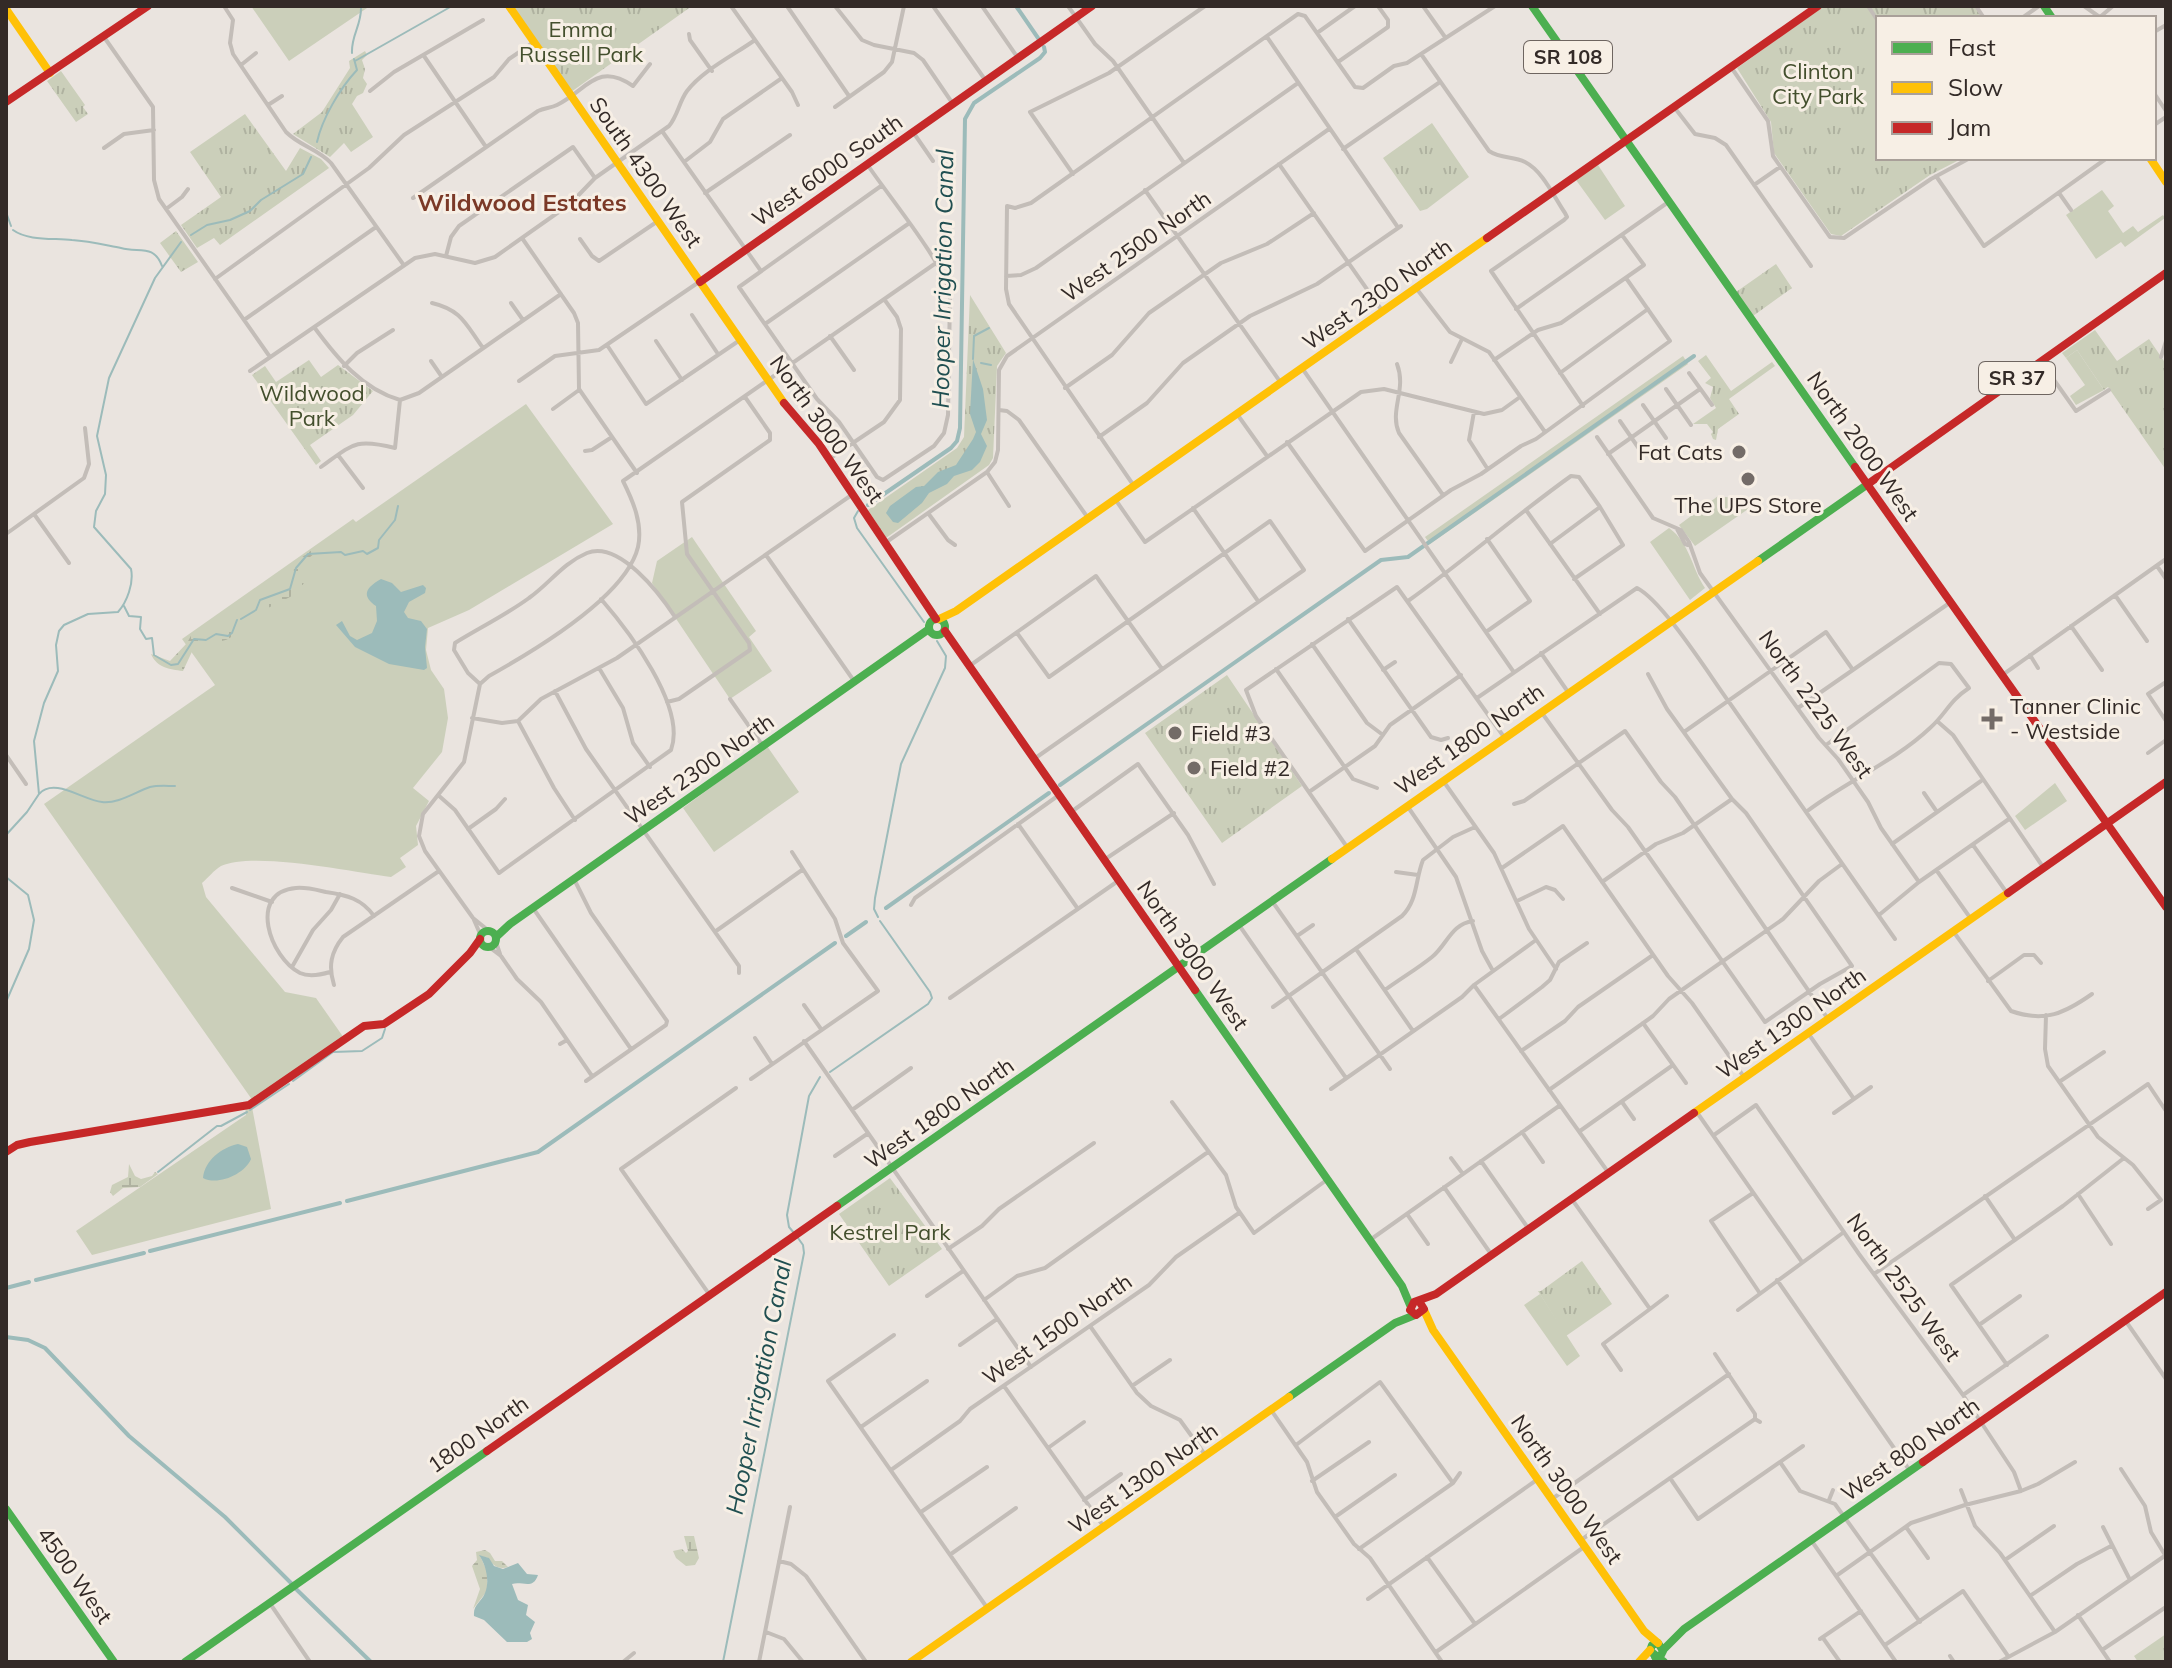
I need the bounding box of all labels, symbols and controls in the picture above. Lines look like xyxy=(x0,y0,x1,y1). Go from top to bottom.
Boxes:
park label: Emma Russell Park xyxy=(519,15,644,68)
legend xyxy=(1876,16,2156,160)
text: Fast xyxy=(1948,32,1996,62)
road number: SR 108 xyxy=(1524,41,1612,73)
park label: Clinton City Park xyxy=(1772,57,1865,110)
text: Slow xyxy=(1948,72,2003,102)
street label: South 4300 West xyxy=(584,91,709,253)
street label: West 6000 South xyxy=(746,108,908,232)
text: Jam xyxy=(1948,112,1991,142)
water label: Hooper Irrigation Canal xyxy=(925,149,959,409)
street label: West 2500 North xyxy=(1056,184,1216,308)
district label: Wildwood Estates xyxy=(417,187,627,217)
street label: West 2300 North xyxy=(1297,232,1457,356)
street label: North 3000 West xyxy=(764,350,890,509)
road number: SR 37 xyxy=(1979,362,2055,394)
street label: North 2000 West xyxy=(1801,366,1925,526)
park label: Wildwood Park xyxy=(259,379,365,432)
place label: Fat Cats xyxy=(1638,438,1723,466)
marker: Fat Cats xyxy=(1730,443,1748,461)
marker: The UPS Store xyxy=(1739,470,1757,488)
place label: The UPS Store xyxy=(1674,491,1822,519)
street label: North 2225 West xyxy=(1753,625,1879,784)
street label: West 1800 North xyxy=(1389,677,1549,801)
place label: Tanner Clinic - Westside xyxy=(2010,692,2141,745)
street label: West 2300 North xyxy=(619,707,779,831)
marker: Tanner Clinic - Westside xyxy=(1981,708,2003,730)
place label: Field #3 xyxy=(1191,719,1271,747)
marker: Field #3 xyxy=(1166,724,1184,742)
place label: Field #2 xyxy=(1210,754,1290,782)
marker: Field #2 xyxy=(1185,759,1203,777)
street label: North 3000 West xyxy=(1131,875,1255,1035)
street label: West 1300 North xyxy=(1711,961,1871,1085)
street label: West 1800 North xyxy=(859,1051,1019,1175)
street label: North 2525 West xyxy=(1841,1208,1967,1367)
park label: Kestrel Park xyxy=(829,1218,951,1246)
water label: Hooper Irrigation Canal xyxy=(719,1256,798,1517)
street label: West 1500 North xyxy=(977,1267,1137,1391)
street label: 1800 North xyxy=(422,1389,534,1479)
street label: West 800 North xyxy=(1835,1391,1985,1507)
street label: North 3000 West xyxy=(1505,1409,1629,1569)
street label: West 1300 North xyxy=(1063,1416,1223,1540)
street label: 4500 West xyxy=(31,1521,119,1629)

